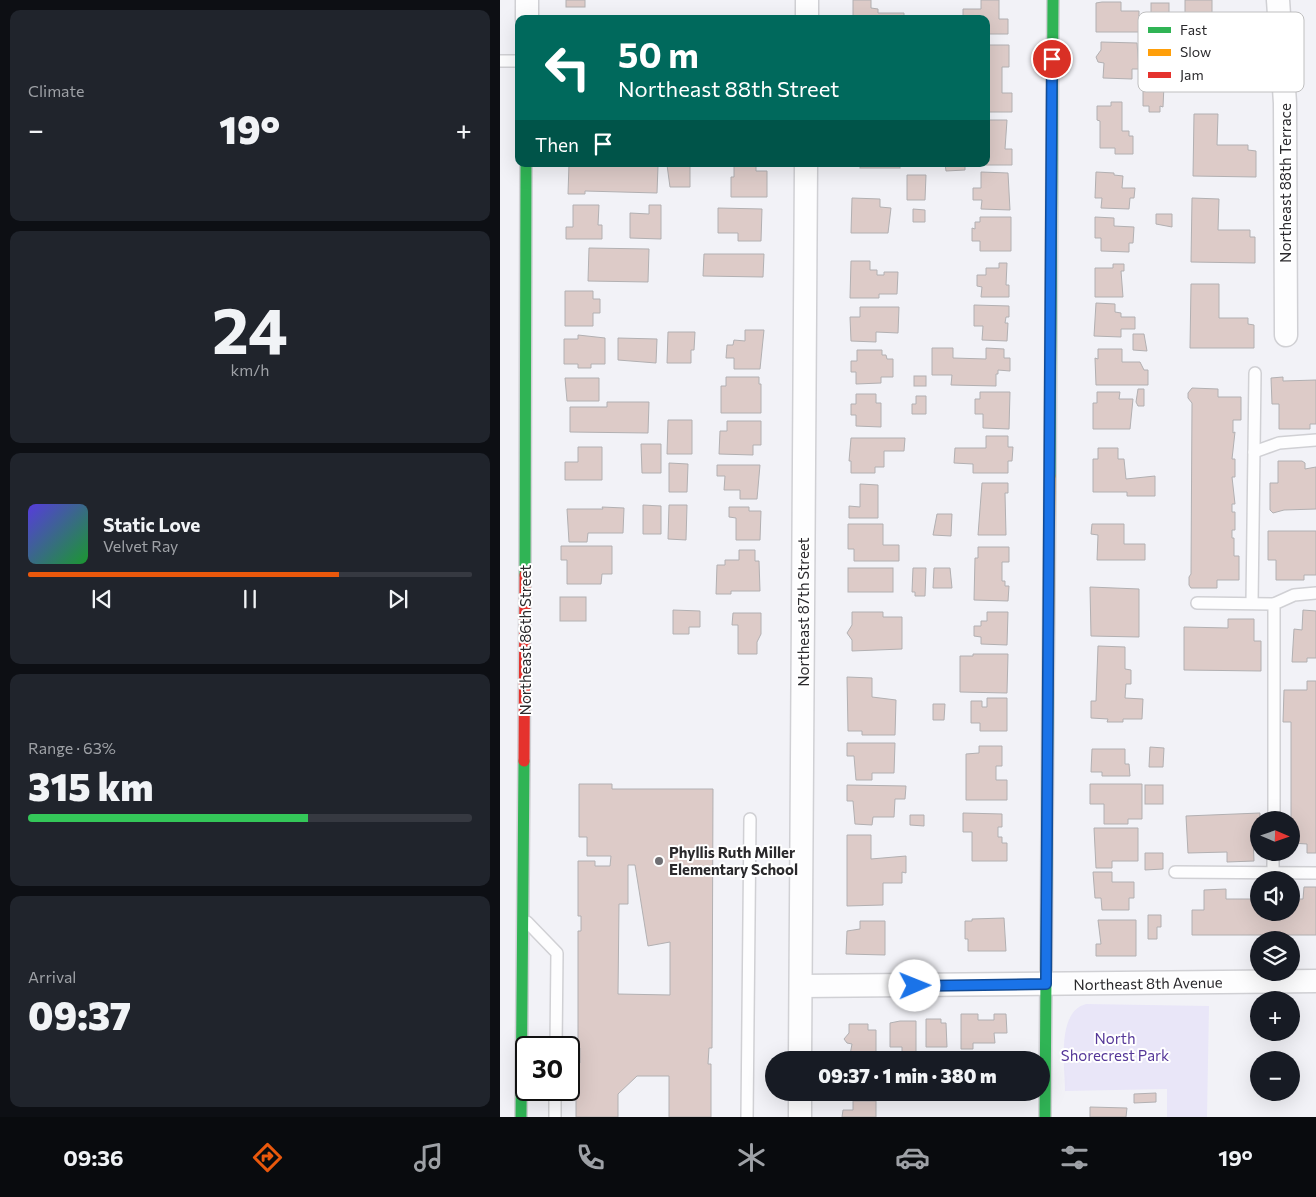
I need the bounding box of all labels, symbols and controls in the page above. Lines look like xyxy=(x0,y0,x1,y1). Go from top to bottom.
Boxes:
legend xyxy=(1138,12,1304,92)
text: Fast xyxy=(1180,21,1207,38)
text: 50 m xyxy=(618,32,699,75)
icon: left xyxy=(535,35,600,100)
pin xyxy=(1031,38,1073,80)
text: Slow xyxy=(1180,43,1211,60)
icon: arrive xyxy=(1038,45,1066,73)
text: Jam xyxy=(1180,66,1204,83)
text: Northeast 88th Street xyxy=(618,75,839,102)
text: Climate xyxy=(28,81,84,100)
street label: Northeast 88th Terrace xyxy=(1276,103,1294,263)
text: 19° xyxy=(219,105,280,152)
text: − xyxy=(28,112,44,146)
text: + xyxy=(456,112,472,146)
icon: arrive xyxy=(589,130,617,158)
text: Then xyxy=(535,133,579,156)
text: 24 xyxy=(212,288,288,367)
text: km/h xyxy=(231,360,269,379)
text: Static Love xyxy=(103,513,200,536)
text: Velvet Ray xyxy=(103,536,178,555)
street label: Northeast 87th Street xyxy=(794,537,812,687)
street label: Northeast 86th Street xyxy=(516,565,534,715)
icon: previous xyxy=(88,585,116,613)
icon: pause xyxy=(236,585,264,613)
icon: next xyxy=(384,585,412,613)
text: Range · 63% xyxy=(28,738,116,757)
text: 315 km xyxy=(28,762,153,809)
north arrow xyxy=(1250,811,1300,861)
map controls xyxy=(1250,811,1300,1101)
place label: Phyllis Ruth Miller Elementary School xyxy=(669,843,798,878)
marker: Phyllis Ruth Miller Elementary School xyxy=(653,855,665,867)
button: sound xyxy=(1250,871,1300,921)
button: layers xyxy=(1250,931,1300,981)
position arrow xyxy=(888,959,940,1011)
text: Arrival xyxy=(28,967,76,986)
street label: Northeast 8th Avenue xyxy=(1073,973,1223,993)
text: 09:37 xyxy=(28,991,131,1038)
button: + xyxy=(1250,991,1300,1041)
park label: North Shorecrest Park xyxy=(1061,1029,1169,1064)
speed limit sign: 30 xyxy=(515,1036,580,1101)
button: − xyxy=(1250,1051,1300,1101)
text: 09:37 · 1 min · 380 m xyxy=(818,1064,997,1087)
icon: directions xyxy=(250,1140,285,1175)
icon: music xyxy=(411,1140,446,1175)
icon: phone xyxy=(573,1140,608,1175)
icon: climate xyxy=(734,1140,769,1175)
icon: car xyxy=(895,1140,930,1175)
icon: filters xyxy=(1057,1140,1092,1175)
text: 09:36 xyxy=(63,1144,124,1171)
text: 19° xyxy=(1218,1144,1253,1171)

